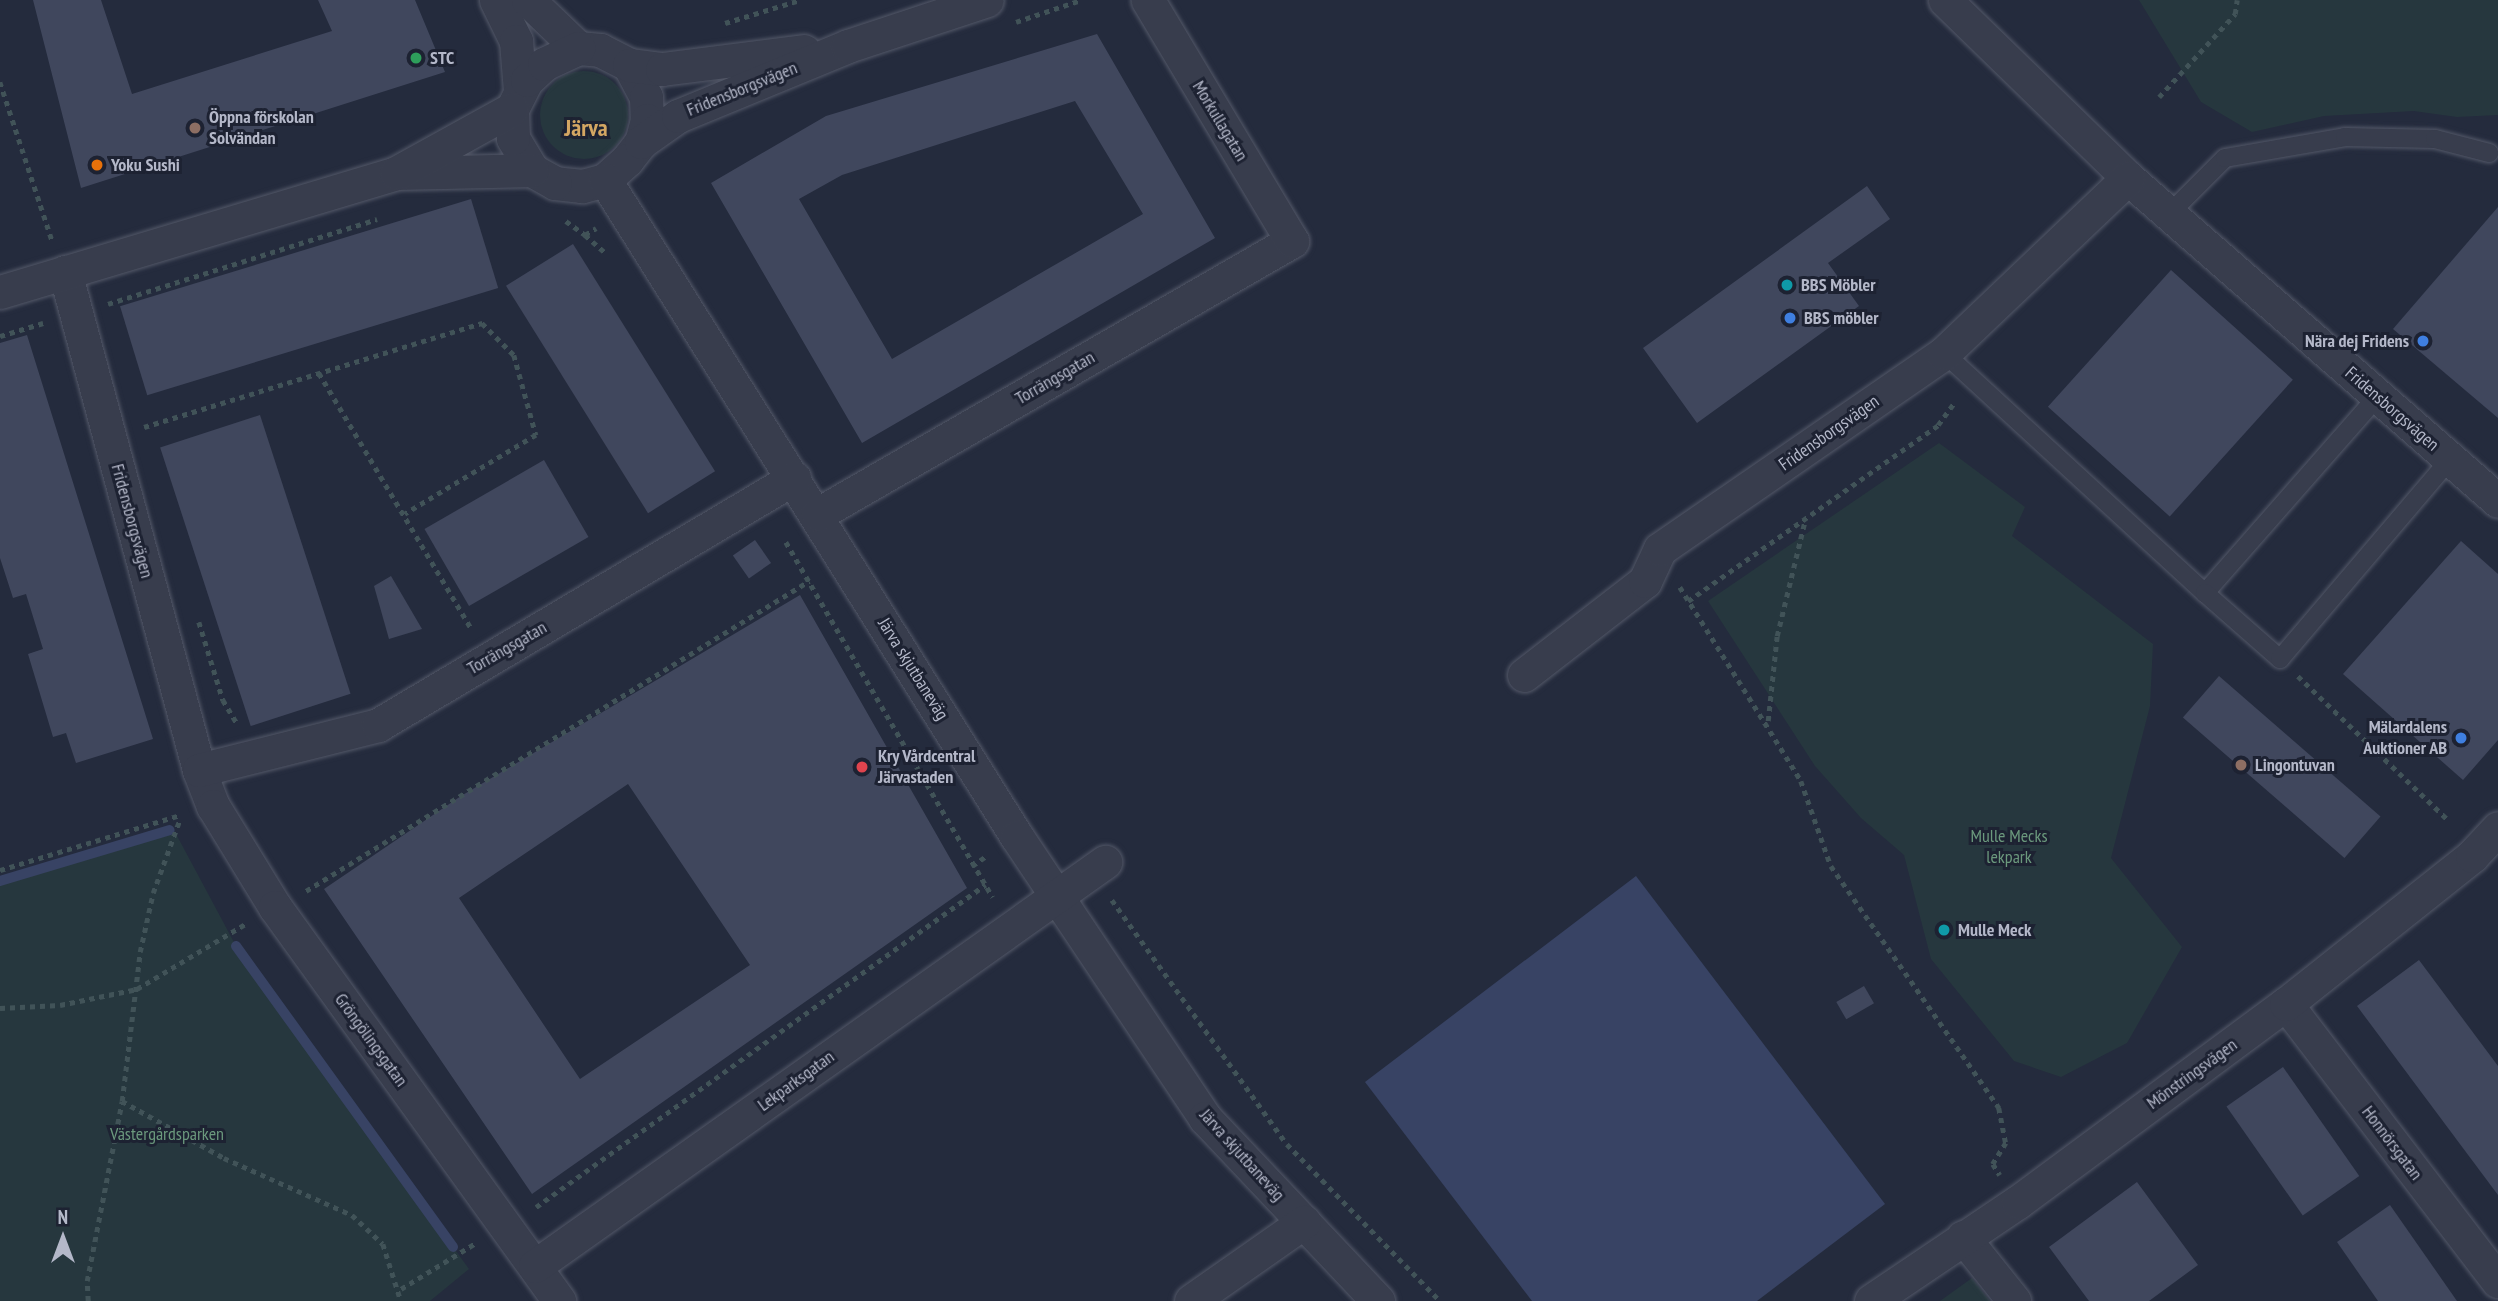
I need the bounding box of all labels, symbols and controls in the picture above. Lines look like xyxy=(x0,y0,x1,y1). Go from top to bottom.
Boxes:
place label: STC xyxy=(430,47,454,69)
marker: STC xyxy=(408,50,424,66)
street label: Fridensborgsvägen xyxy=(684,57,800,121)
street label: Morkullagatan xyxy=(1188,77,1252,165)
place label: Öppna förskolan Solvändan xyxy=(209,107,314,150)
district label: Järva xyxy=(564,114,608,142)
marker: Öppna förskolan Solvändan xyxy=(187,120,203,136)
place label: Yoku Sushi xyxy=(111,154,180,176)
marker: Yoku Sushi xyxy=(89,157,105,173)
place label: BBS Möbler xyxy=(1801,274,1876,296)
marker: BBS Möbler xyxy=(1779,277,1795,293)
place label: BBS möbler xyxy=(1804,307,1879,329)
marker: BBS möbler xyxy=(1782,310,1798,326)
place label: Nära dej Fridens xyxy=(2305,330,2409,352)
marker: Nära dej Fridens xyxy=(2415,333,2431,349)
street label: Torrängsgatan xyxy=(1012,347,1098,409)
street label: Fridensborgsvägen xyxy=(2341,362,2443,456)
street label: Fridensborgsvägen xyxy=(1775,391,1883,475)
street label: Fridensborgsvägen xyxy=(106,462,158,580)
street label: Järva skjutbaneväg xyxy=(873,614,953,724)
street label: Torrängsgatan xyxy=(464,617,550,679)
place label: Mälardalens Auktioner AB xyxy=(2363,717,2447,760)
marker: Mälardalens Auktioner AB xyxy=(2453,730,2469,746)
place label: Kry Vårdcentral Järvastaden xyxy=(878,746,976,788)
place label: Lingontuvan xyxy=(2255,754,2335,776)
marker: Kry Vårdcentral Järvastaden xyxy=(852,757,872,777)
marker: Lingontuvan xyxy=(2233,757,2249,773)
park label: Mulle Mecks lekpark xyxy=(1970,826,2048,868)
place label: Mulle Meck xyxy=(1958,919,2031,941)
marker: Mulle Meck xyxy=(1936,922,1952,938)
street label: Gröngölingsgatan xyxy=(330,989,412,1091)
street label: Mönstringsvägen xyxy=(2143,1034,2241,1114)
street label: Lekparksgatan xyxy=(754,1046,838,1116)
street label: Honnörsgatan xyxy=(2357,1102,2427,1184)
street label: Järva skjutbaneväg xyxy=(1195,1105,1289,1205)
park label: Västergårdsparken xyxy=(110,1123,224,1145)
north arrow xyxy=(28,1203,98,1273)
text: N xyxy=(58,1205,68,1229)

